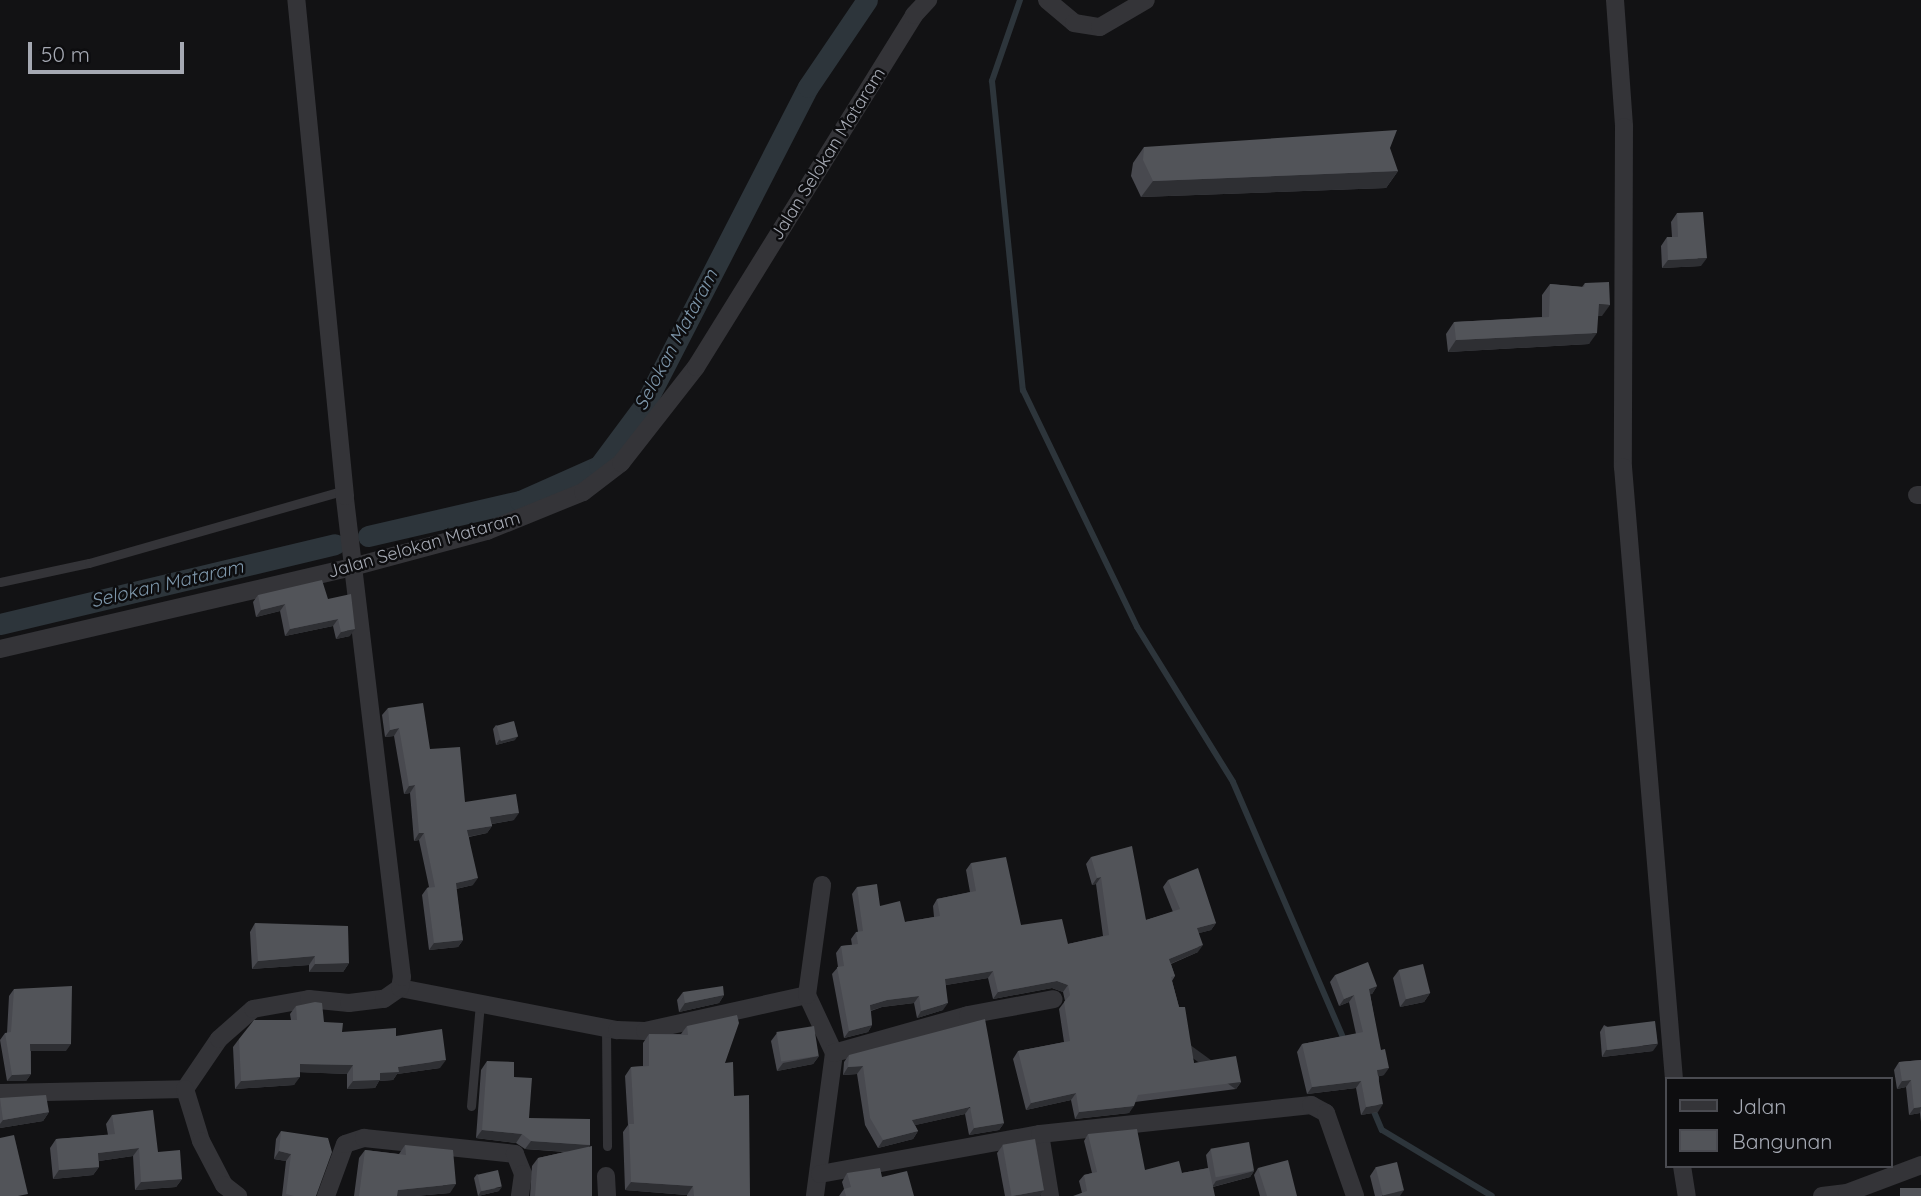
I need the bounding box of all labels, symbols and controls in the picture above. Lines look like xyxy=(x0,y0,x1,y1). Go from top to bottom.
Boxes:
scale bar xyxy=(32,28,187,72)
text: 50 m xyxy=(41,41,90,67)
street label: Jalan Selokan Mataram xyxy=(766,64,890,244)
water label: Selokan Mataram xyxy=(629,266,723,414)
street label: Jalan Selokan Mataram xyxy=(325,507,523,583)
water label: Selokan Mataram xyxy=(88,555,246,613)
legend xyxy=(1666,1077,1893,1168)
text: Jalan xyxy=(1732,1093,1786,1119)
text: Bangunan xyxy=(1732,1128,1832,1154)

